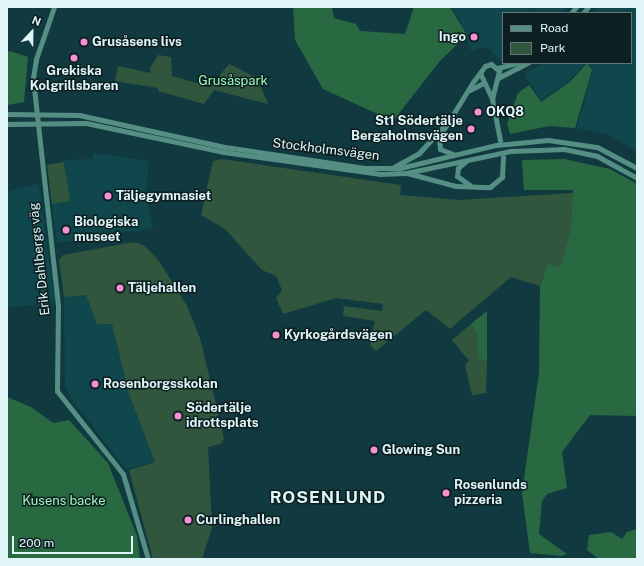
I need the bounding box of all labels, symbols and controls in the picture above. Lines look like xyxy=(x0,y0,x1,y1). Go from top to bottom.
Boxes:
north arrow xyxy=(12,12,52,52)
legend xyxy=(502,12,632,64)
text: N xyxy=(30,14,43,28)
text: Road xyxy=(540,21,568,35)
place label: Ingo xyxy=(439,29,466,45)
marker: Ingo xyxy=(469,32,479,42)
place label: Grusåsens livs xyxy=(92,34,182,50)
marker: Grusåsens livs xyxy=(79,37,89,47)
text: Park xyxy=(540,41,566,55)
marker: Grekiska Kolgrillsbaren xyxy=(69,53,79,63)
place label: Grekiska Kolgrillsbaren xyxy=(30,64,118,95)
park label: Grusåspark xyxy=(198,73,268,89)
place label: OKQ8 xyxy=(486,104,524,120)
marker: OKQ8 xyxy=(473,107,483,117)
place label: St1 Södertälje Bergaholmsvägen xyxy=(351,114,463,145)
marker: St1 Södertälje Bergaholmsvägen xyxy=(466,124,476,134)
street label: Stockholmsvägen xyxy=(272,136,380,164)
place label: Täljegymnasiet xyxy=(116,188,211,204)
marker: Täljegymnasiet xyxy=(103,191,113,201)
street label: Erik Dahlbergs väg xyxy=(26,202,54,316)
place label: Biologiska museet xyxy=(74,215,138,246)
marker: Biologiska museet xyxy=(61,225,71,235)
place label: Täljehallen xyxy=(128,280,196,296)
marker: Täljehallen xyxy=(115,283,125,293)
place label: Kyrkogårdsvägen xyxy=(284,327,392,343)
marker: Kyrkogårdsvägen xyxy=(271,330,281,340)
place label: Rosenborgsskolan xyxy=(103,376,218,392)
marker: Rosenborgsskolan xyxy=(90,379,100,389)
place label: Södertälje idrottsplats xyxy=(186,401,259,432)
marker: Södertälje idrottsplats xyxy=(173,411,183,421)
place label: Glowing Sun xyxy=(382,442,460,458)
marker: Glowing Sun xyxy=(369,445,379,455)
place label: Rosenlunds pizzeria xyxy=(454,478,527,509)
district label: ROSENLUND xyxy=(270,488,386,508)
marker: Rosenlunds pizzeria xyxy=(441,488,451,498)
park label: Kusens backe xyxy=(22,493,106,509)
place label: Curlinghallen xyxy=(196,512,280,528)
marker: Curlinghallen xyxy=(183,515,193,525)
scale bar xyxy=(14,528,135,554)
text: 200 m xyxy=(19,536,54,550)

